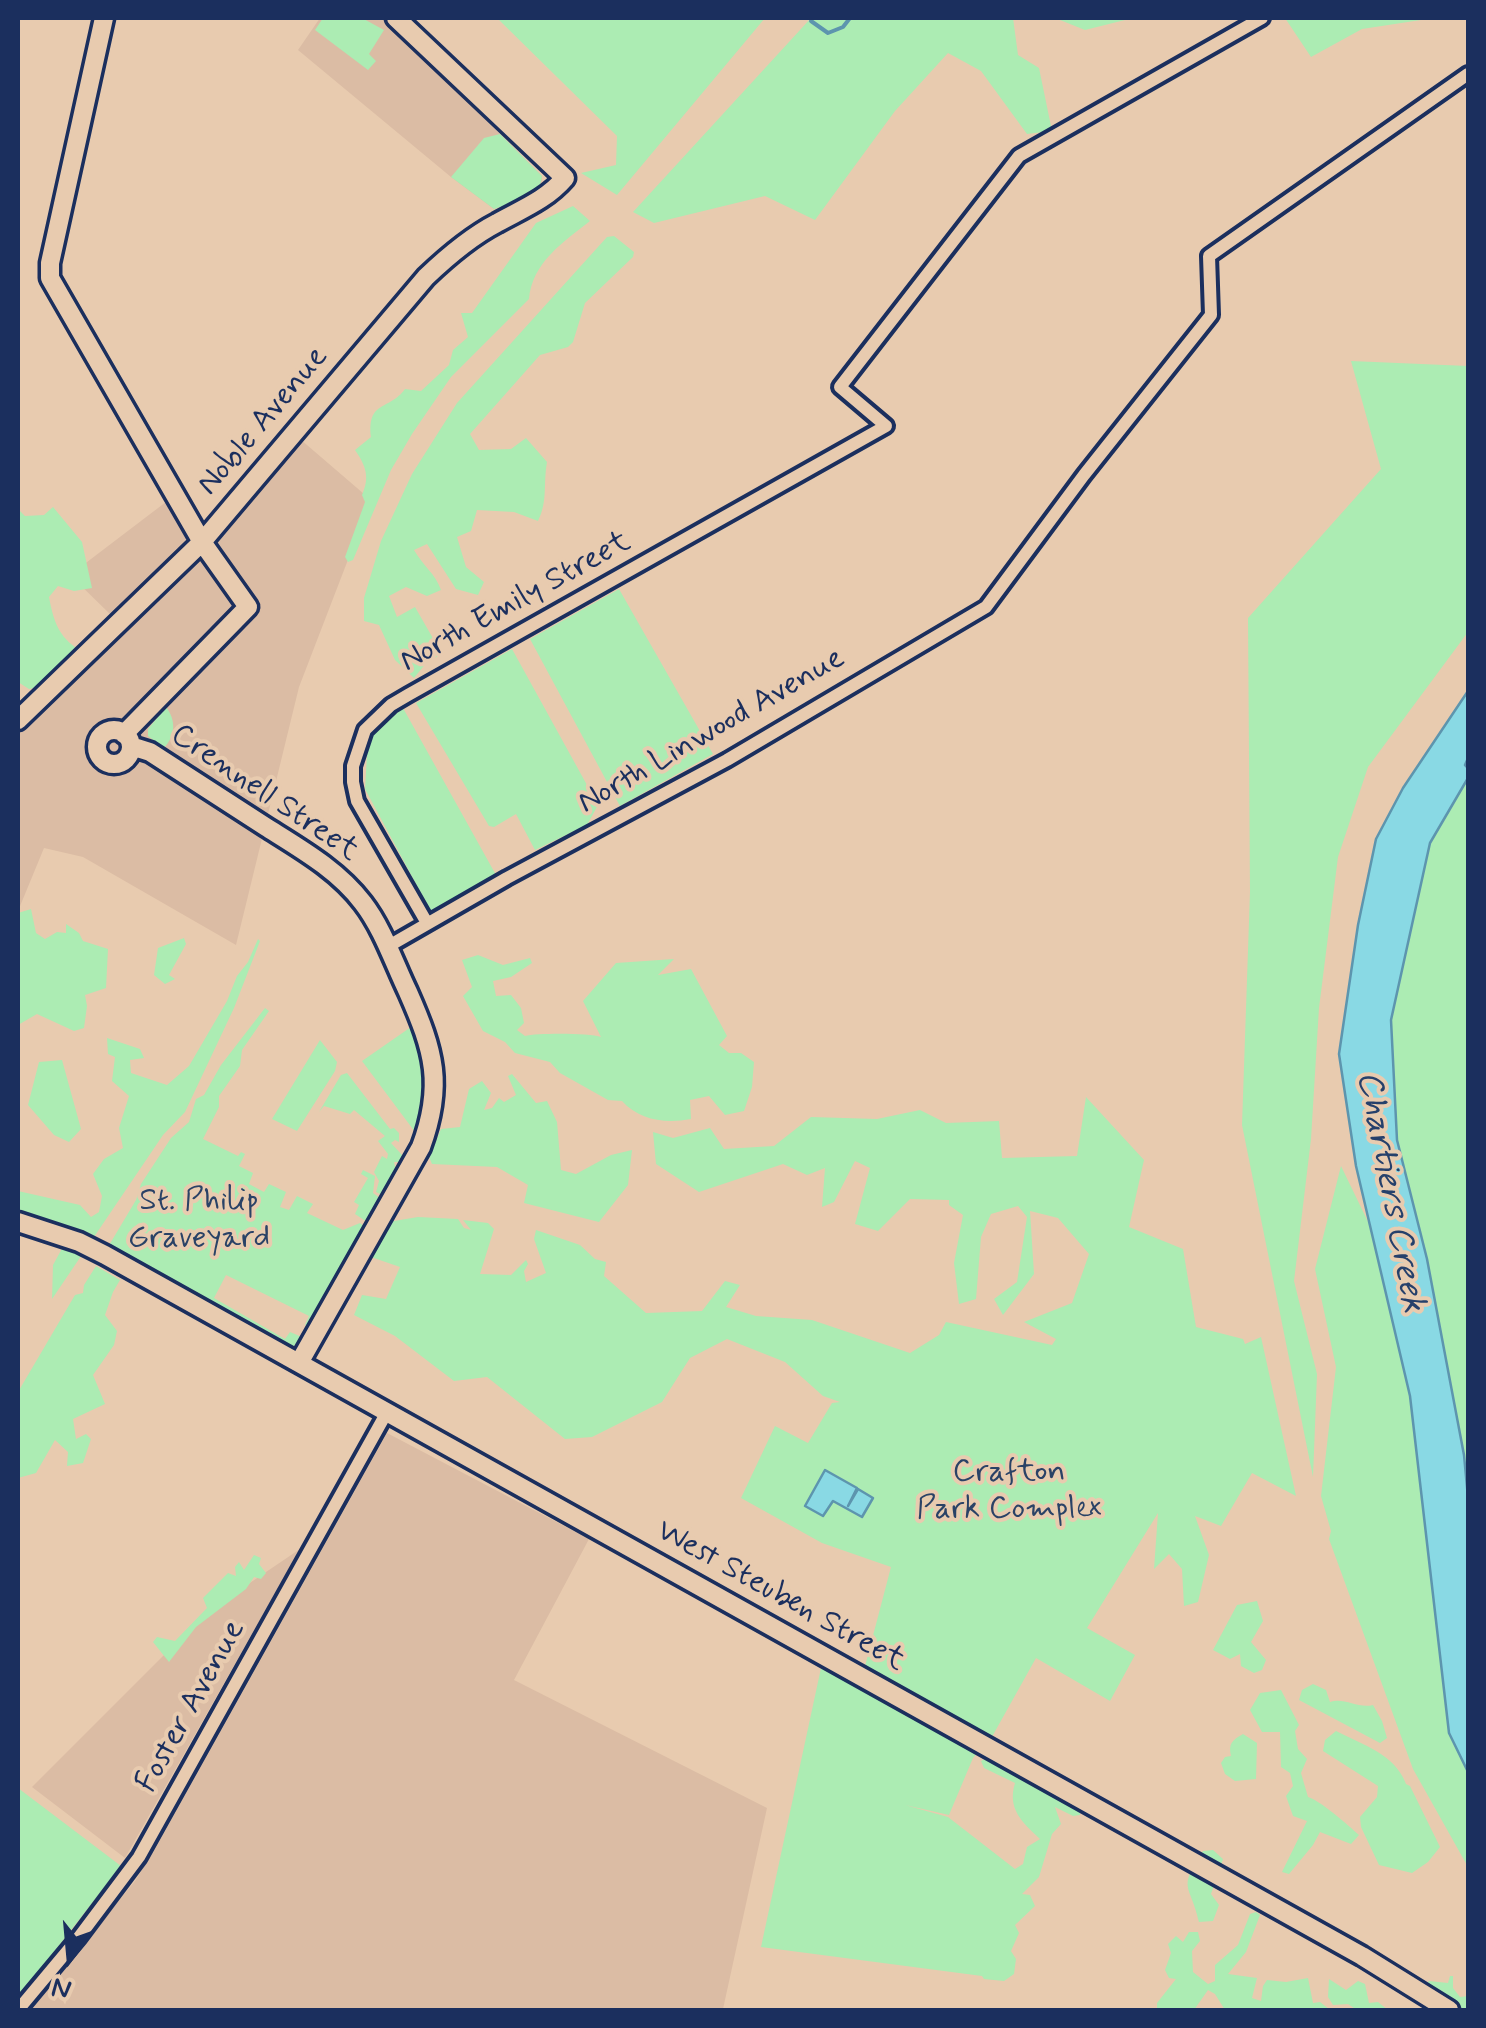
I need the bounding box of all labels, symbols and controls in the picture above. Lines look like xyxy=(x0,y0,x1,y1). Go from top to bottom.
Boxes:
street label: Noble Avenue xyxy=(191,340,337,504)
street label: North Emily Street xyxy=(394,524,638,682)
street label: North Linwood Avenue xyxy=(572,640,852,824)
street label: Crennell Street xyxy=(163,717,365,871)
water label: Chartiers Creek xyxy=(1345,1068,1433,1316)
park label: St. Philip Graveyard xyxy=(128,1183,270,1258)
park label: Crafton Park Complex xyxy=(916,1454,1102,1529)
street label: West Steuben Street xyxy=(649,1513,911,1681)
street label: Foster Avenue xyxy=(129,1614,255,1800)
north arrow xyxy=(20,1908,120,2008)
text: N xyxy=(48,1967,76,2008)

